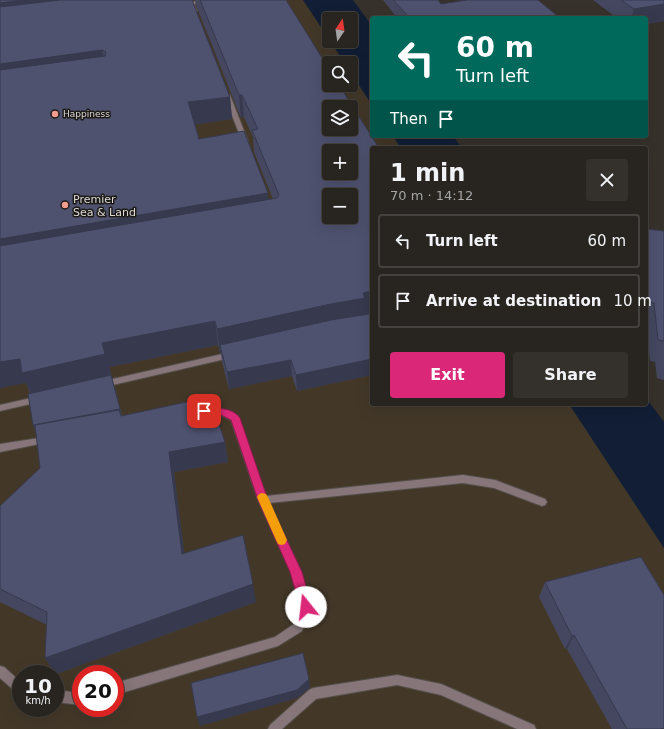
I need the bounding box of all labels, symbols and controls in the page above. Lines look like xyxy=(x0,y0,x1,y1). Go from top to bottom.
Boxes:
north arrow xyxy=(322,12,358,48)
map controls xyxy=(322,12,358,224)
text: 60 m xyxy=(456,31,534,64)
icon: left xyxy=(390,32,442,84)
button: search xyxy=(322,56,358,92)
text: Turn left xyxy=(456,65,529,86)
button: layers xyxy=(322,100,358,136)
icon: arrive xyxy=(435,108,457,130)
marker: Happiness xyxy=(50,109,60,119)
place label: Happiness xyxy=(63,109,110,119)
text: Then xyxy=(390,110,427,128)
button: + xyxy=(322,144,358,180)
text: 1 min xyxy=(390,159,465,187)
button: close xyxy=(586,159,628,201)
button: − xyxy=(322,188,358,224)
text: 70 m · 14:12 xyxy=(390,188,473,203)
place label: Premier Sea & Land xyxy=(73,193,136,219)
marker: Premier Sea & Land xyxy=(60,200,70,210)
icon: left xyxy=(392,230,414,252)
text: Turn left xyxy=(426,232,498,250)
text: 60 m xyxy=(588,232,626,250)
icon: arrive xyxy=(392,290,414,312)
text: Arrive at destination xyxy=(426,292,601,310)
text: 10 m xyxy=(613,292,652,310)
button: Exit xyxy=(390,352,505,398)
button: Share xyxy=(513,352,628,398)
pin xyxy=(187,394,221,428)
icon: arrive xyxy=(193,400,215,422)
position arrow xyxy=(285,586,327,628)
speed limit sign: 20 xyxy=(72,665,124,717)
text: 10 xyxy=(24,674,52,698)
text: km/h xyxy=(25,695,51,706)

